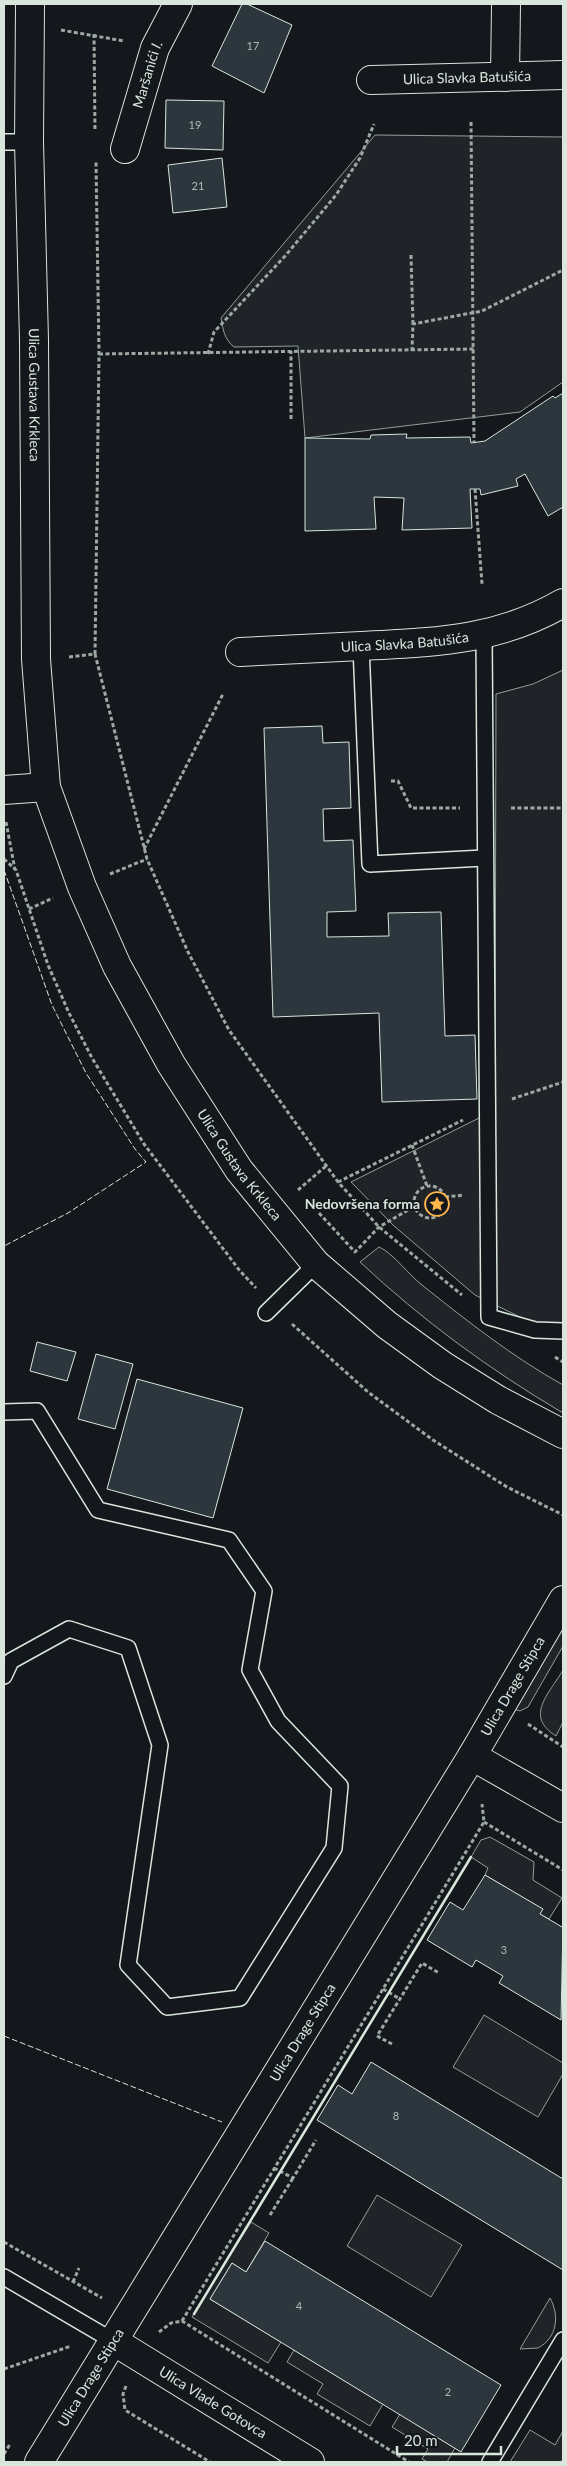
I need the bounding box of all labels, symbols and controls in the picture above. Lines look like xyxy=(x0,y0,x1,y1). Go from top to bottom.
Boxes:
street label: Maršanići I. xyxy=(129,37,166,110)
house number: 17 xyxy=(247,39,259,52)
street label: Ulica Slavka Batušića xyxy=(403,67,531,87)
house number: 19 xyxy=(189,118,201,131)
house number: 21 xyxy=(192,179,204,192)
street label: Ulica Gustava Krkleca xyxy=(26,328,44,462)
street label: Ulica Slavka Batušića xyxy=(340,628,470,655)
street label: Ulica Gustava Krkleca xyxy=(194,1106,286,1224)
place icon: Nedovršena forma xyxy=(424,1191,450,1217)
place label: Nedovršena forma xyxy=(305,1195,420,1212)
street label: Ulica Drage Stipca xyxy=(477,1633,548,1739)
house number: 3 xyxy=(501,1943,507,1956)
street label: Ulica Drage Stipca xyxy=(266,1980,339,2084)
house number: 8 xyxy=(393,2109,399,2122)
house number: 4 xyxy=(296,2299,303,2312)
street label: Ulica Drage Stipca xyxy=(54,2325,127,2430)
street label: Ulica Vlade Gotovca xyxy=(156,2362,270,2441)
house number: 2 xyxy=(445,2385,451,2398)
scale bar xyxy=(397,2424,501,2456)
text: 20 m xyxy=(404,2431,438,2449)

